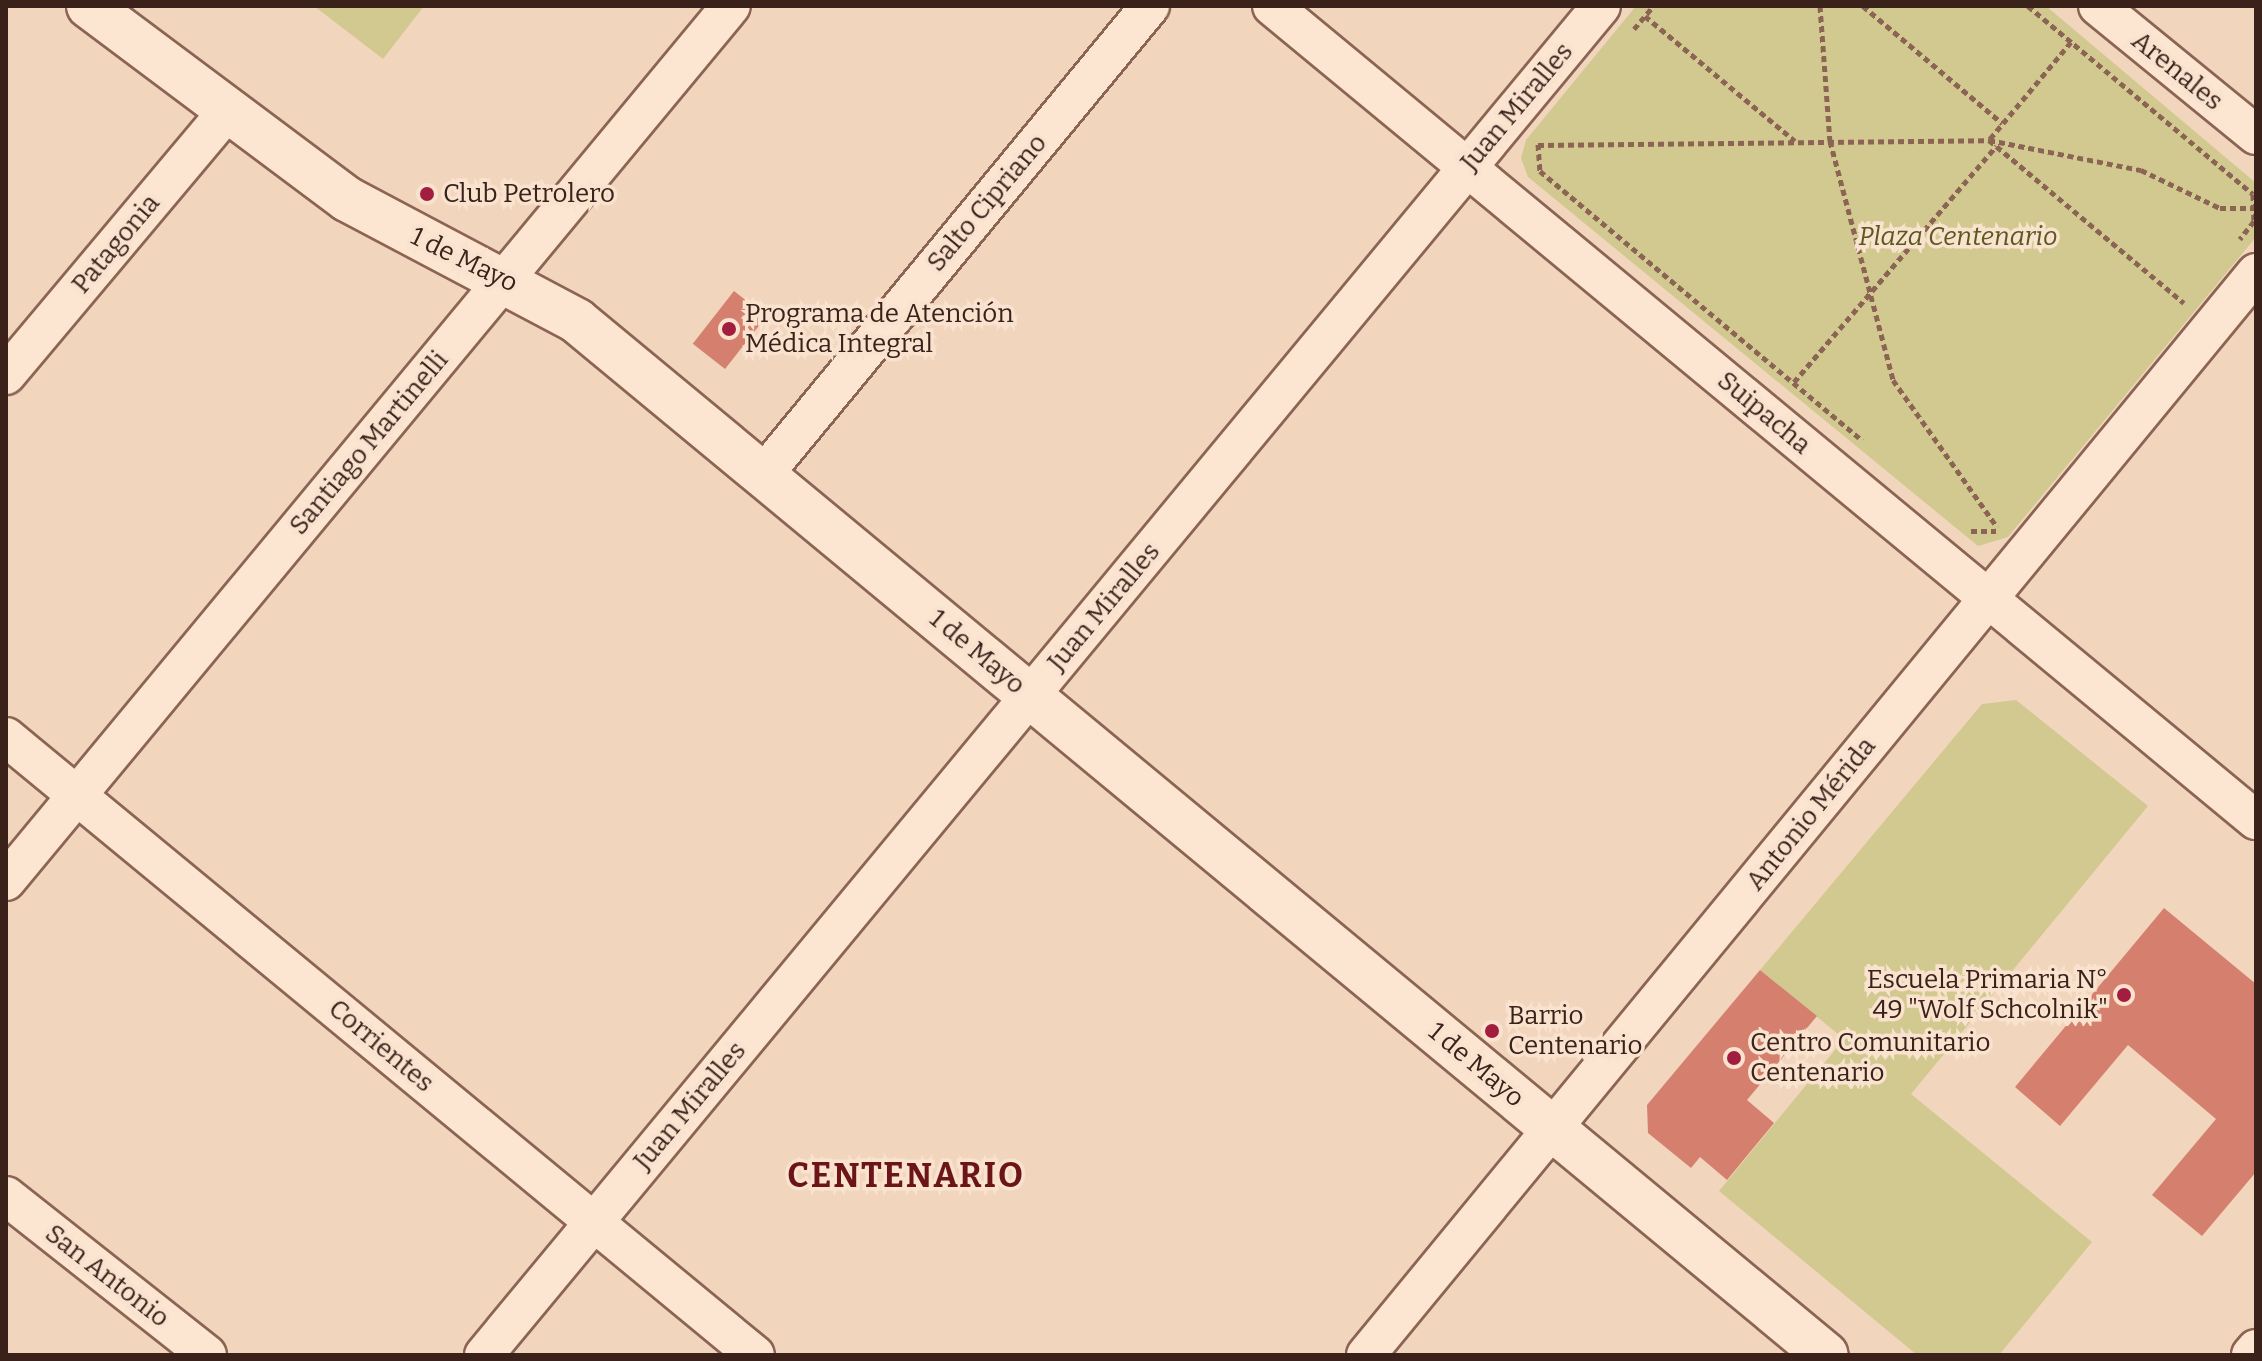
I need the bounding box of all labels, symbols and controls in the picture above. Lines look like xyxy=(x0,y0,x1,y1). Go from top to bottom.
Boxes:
street label: Arenales xyxy=(2125,25,2229,117)
street label: Juan Miralles xyxy=(1454,37,1580,177)
street label: Salto Cipriano xyxy=(921,128,1053,278)
place label: Club Petrolero xyxy=(443,178,615,210)
marker: Club Petrolero xyxy=(418,185,436,203)
street label: Patagonia xyxy=(66,188,166,300)
street label: 1 de Mayo xyxy=(406,221,522,299)
park label: Plaza Centenario xyxy=(1859,221,2057,253)
place label: Programa de Atención Médica Integral xyxy=(745,298,1014,360)
marker: Programa de Atención Médica Integral xyxy=(720,320,738,338)
street label: Santiago Martinelli xyxy=(283,345,455,541)
street label: Suipacha xyxy=(1711,365,1817,461)
street label: Juan Miralles xyxy=(1041,537,1167,677)
street label: 1 de Mayo xyxy=(923,603,1031,701)
street label: Antonio Mérida xyxy=(1740,731,1882,897)
place label: Escuela Primaria N° 49 "Wolf Schcolnik" xyxy=(1867,964,2108,1026)
marker: Escuela Primaria N° 49 "Wolf Schcolnik" xyxy=(2115,986,2133,1004)
street label: Corrientes xyxy=(322,993,440,1099)
place label: Barrio Centenario xyxy=(1508,1000,1643,1062)
street label: 1 de Mayo xyxy=(1422,1016,1530,1114)
marker: Barrio Centenario xyxy=(1483,1022,1501,1040)
place label: Centro Comunitario Centenario xyxy=(1750,1027,1991,1088)
street label: Juan Miralles xyxy=(627,1036,753,1176)
marker: Centro Comunitario Centenario xyxy=(1725,1049,1743,1067)
district label: CENTENARIO xyxy=(787,1156,1025,1196)
street label: San Antonio xyxy=(39,1218,175,1334)

